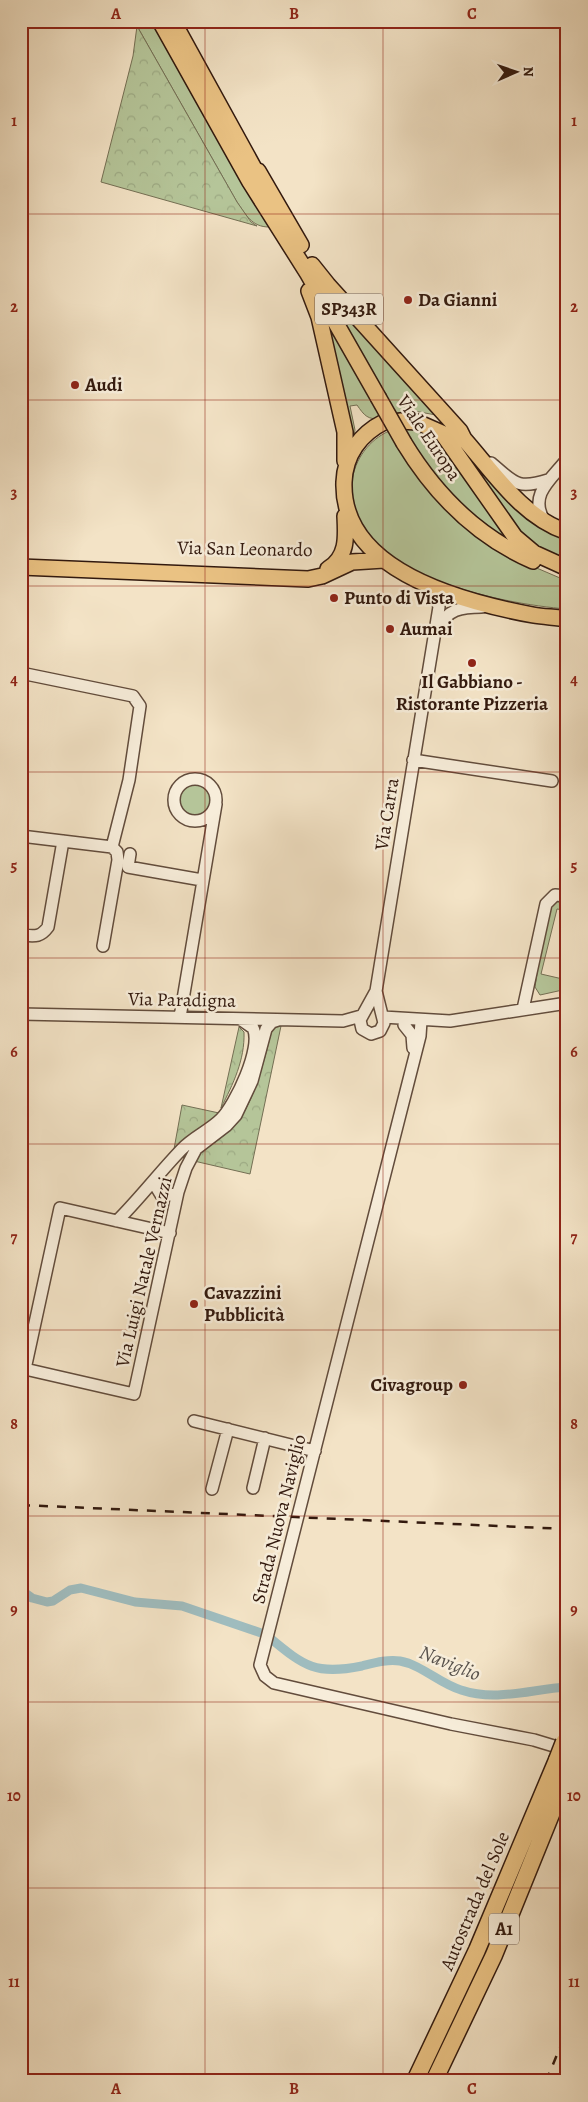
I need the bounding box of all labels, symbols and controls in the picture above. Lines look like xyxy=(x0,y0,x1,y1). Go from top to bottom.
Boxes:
text: A xyxy=(110,3,122,25)
text: B xyxy=(289,3,299,25)
text: C xyxy=(467,3,477,25)
north arrow xyxy=(490,48,540,98)
text: N xyxy=(519,66,538,77)
text: 1 xyxy=(11,110,17,132)
text: 1 xyxy=(571,110,577,132)
place label: Da Gianni xyxy=(418,287,498,313)
road number: SP343R xyxy=(315,294,383,324)
marker: Da Gianni xyxy=(402,294,414,306)
text: 2 xyxy=(10,296,18,318)
text: 2 xyxy=(570,296,578,318)
place label: Audi xyxy=(84,372,123,398)
marker: Audi xyxy=(69,379,81,391)
street label: Viale Europa xyxy=(390,389,467,486)
text: 3 xyxy=(11,482,18,504)
text: 3 xyxy=(571,482,578,504)
street label: Via San Leonardo xyxy=(176,535,313,563)
place label: Punto di Vista xyxy=(344,585,455,611)
marker: Punto di Vista xyxy=(328,592,340,604)
place label: Aumai xyxy=(399,616,453,642)
marker: Aumai xyxy=(384,623,396,635)
marker: Il Gabbiano - Ristorante Pizzeria xyxy=(466,657,478,669)
text: 4 xyxy=(10,669,18,691)
place label: Il Gabbiano - Ristorante Pizzeria xyxy=(396,669,549,717)
text: 4 xyxy=(570,669,578,691)
street label: Via Carra xyxy=(368,776,406,853)
text: 5 xyxy=(11,855,18,877)
text: 5 xyxy=(571,855,578,877)
street label: Via Paradigna xyxy=(127,986,236,1014)
text: 6 xyxy=(10,1041,18,1063)
text: 6 xyxy=(570,1041,578,1063)
street label: Via Luigi Natale Vernazzi xyxy=(109,1174,179,1371)
text: 7 xyxy=(11,1227,18,1249)
text: 7 xyxy=(571,1227,578,1249)
place label: Cavazzini Pubblicità xyxy=(204,1280,285,1328)
marker: Cavazzini Pubblicità xyxy=(188,1298,200,1310)
place label: Civagroup xyxy=(371,1372,453,1398)
marker: Civagroup xyxy=(457,1379,469,1391)
text: 8 xyxy=(10,1413,18,1435)
text: 8 xyxy=(570,1413,578,1435)
street label: Strada Nuova Naviglio xyxy=(245,1432,313,1606)
text: 9 xyxy=(10,1599,18,1621)
text: 9 xyxy=(570,1599,578,1621)
water label: Naviglio xyxy=(415,1639,485,1687)
text: 10 xyxy=(7,1785,21,1807)
text: 10 xyxy=(567,1785,581,1807)
street label: Autostrada del Sole xyxy=(434,1827,516,1975)
road number: A1 xyxy=(489,1914,519,1945)
text: 11 xyxy=(8,1971,20,1993)
text: 11 xyxy=(568,1971,580,1993)
text: A xyxy=(110,2078,122,2100)
text: B xyxy=(289,2078,299,2100)
text: C xyxy=(467,2078,477,2100)

